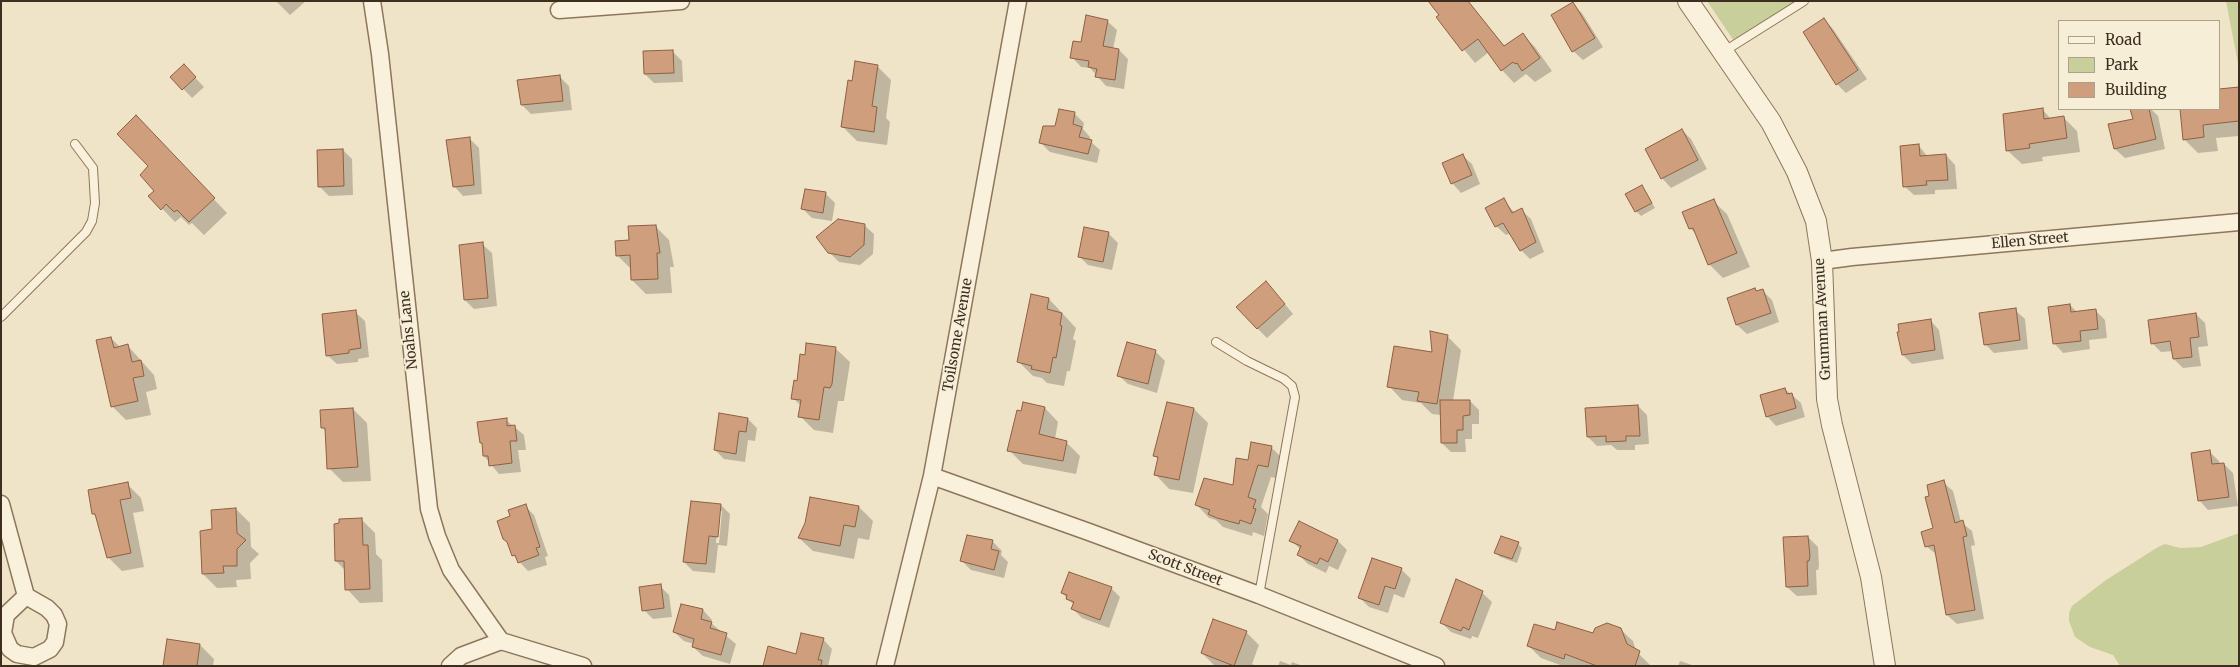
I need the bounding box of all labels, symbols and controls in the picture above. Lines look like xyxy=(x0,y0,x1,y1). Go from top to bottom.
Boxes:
legend xyxy=(2058,20,2220,110)
text: Road xyxy=(2105,30,2141,49)
text: Park xyxy=(2105,55,2138,74)
text: Building xyxy=(2105,80,2167,99)
street label: Ellen Street xyxy=(1991,229,2069,253)
street label: Grumman Avenue xyxy=(1811,258,1835,380)
street label: Toilsome Avenue xyxy=(940,277,976,393)
street label: Noahs Lane xyxy=(397,290,421,370)
street label: Scott Street xyxy=(1146,546,1224,590)

